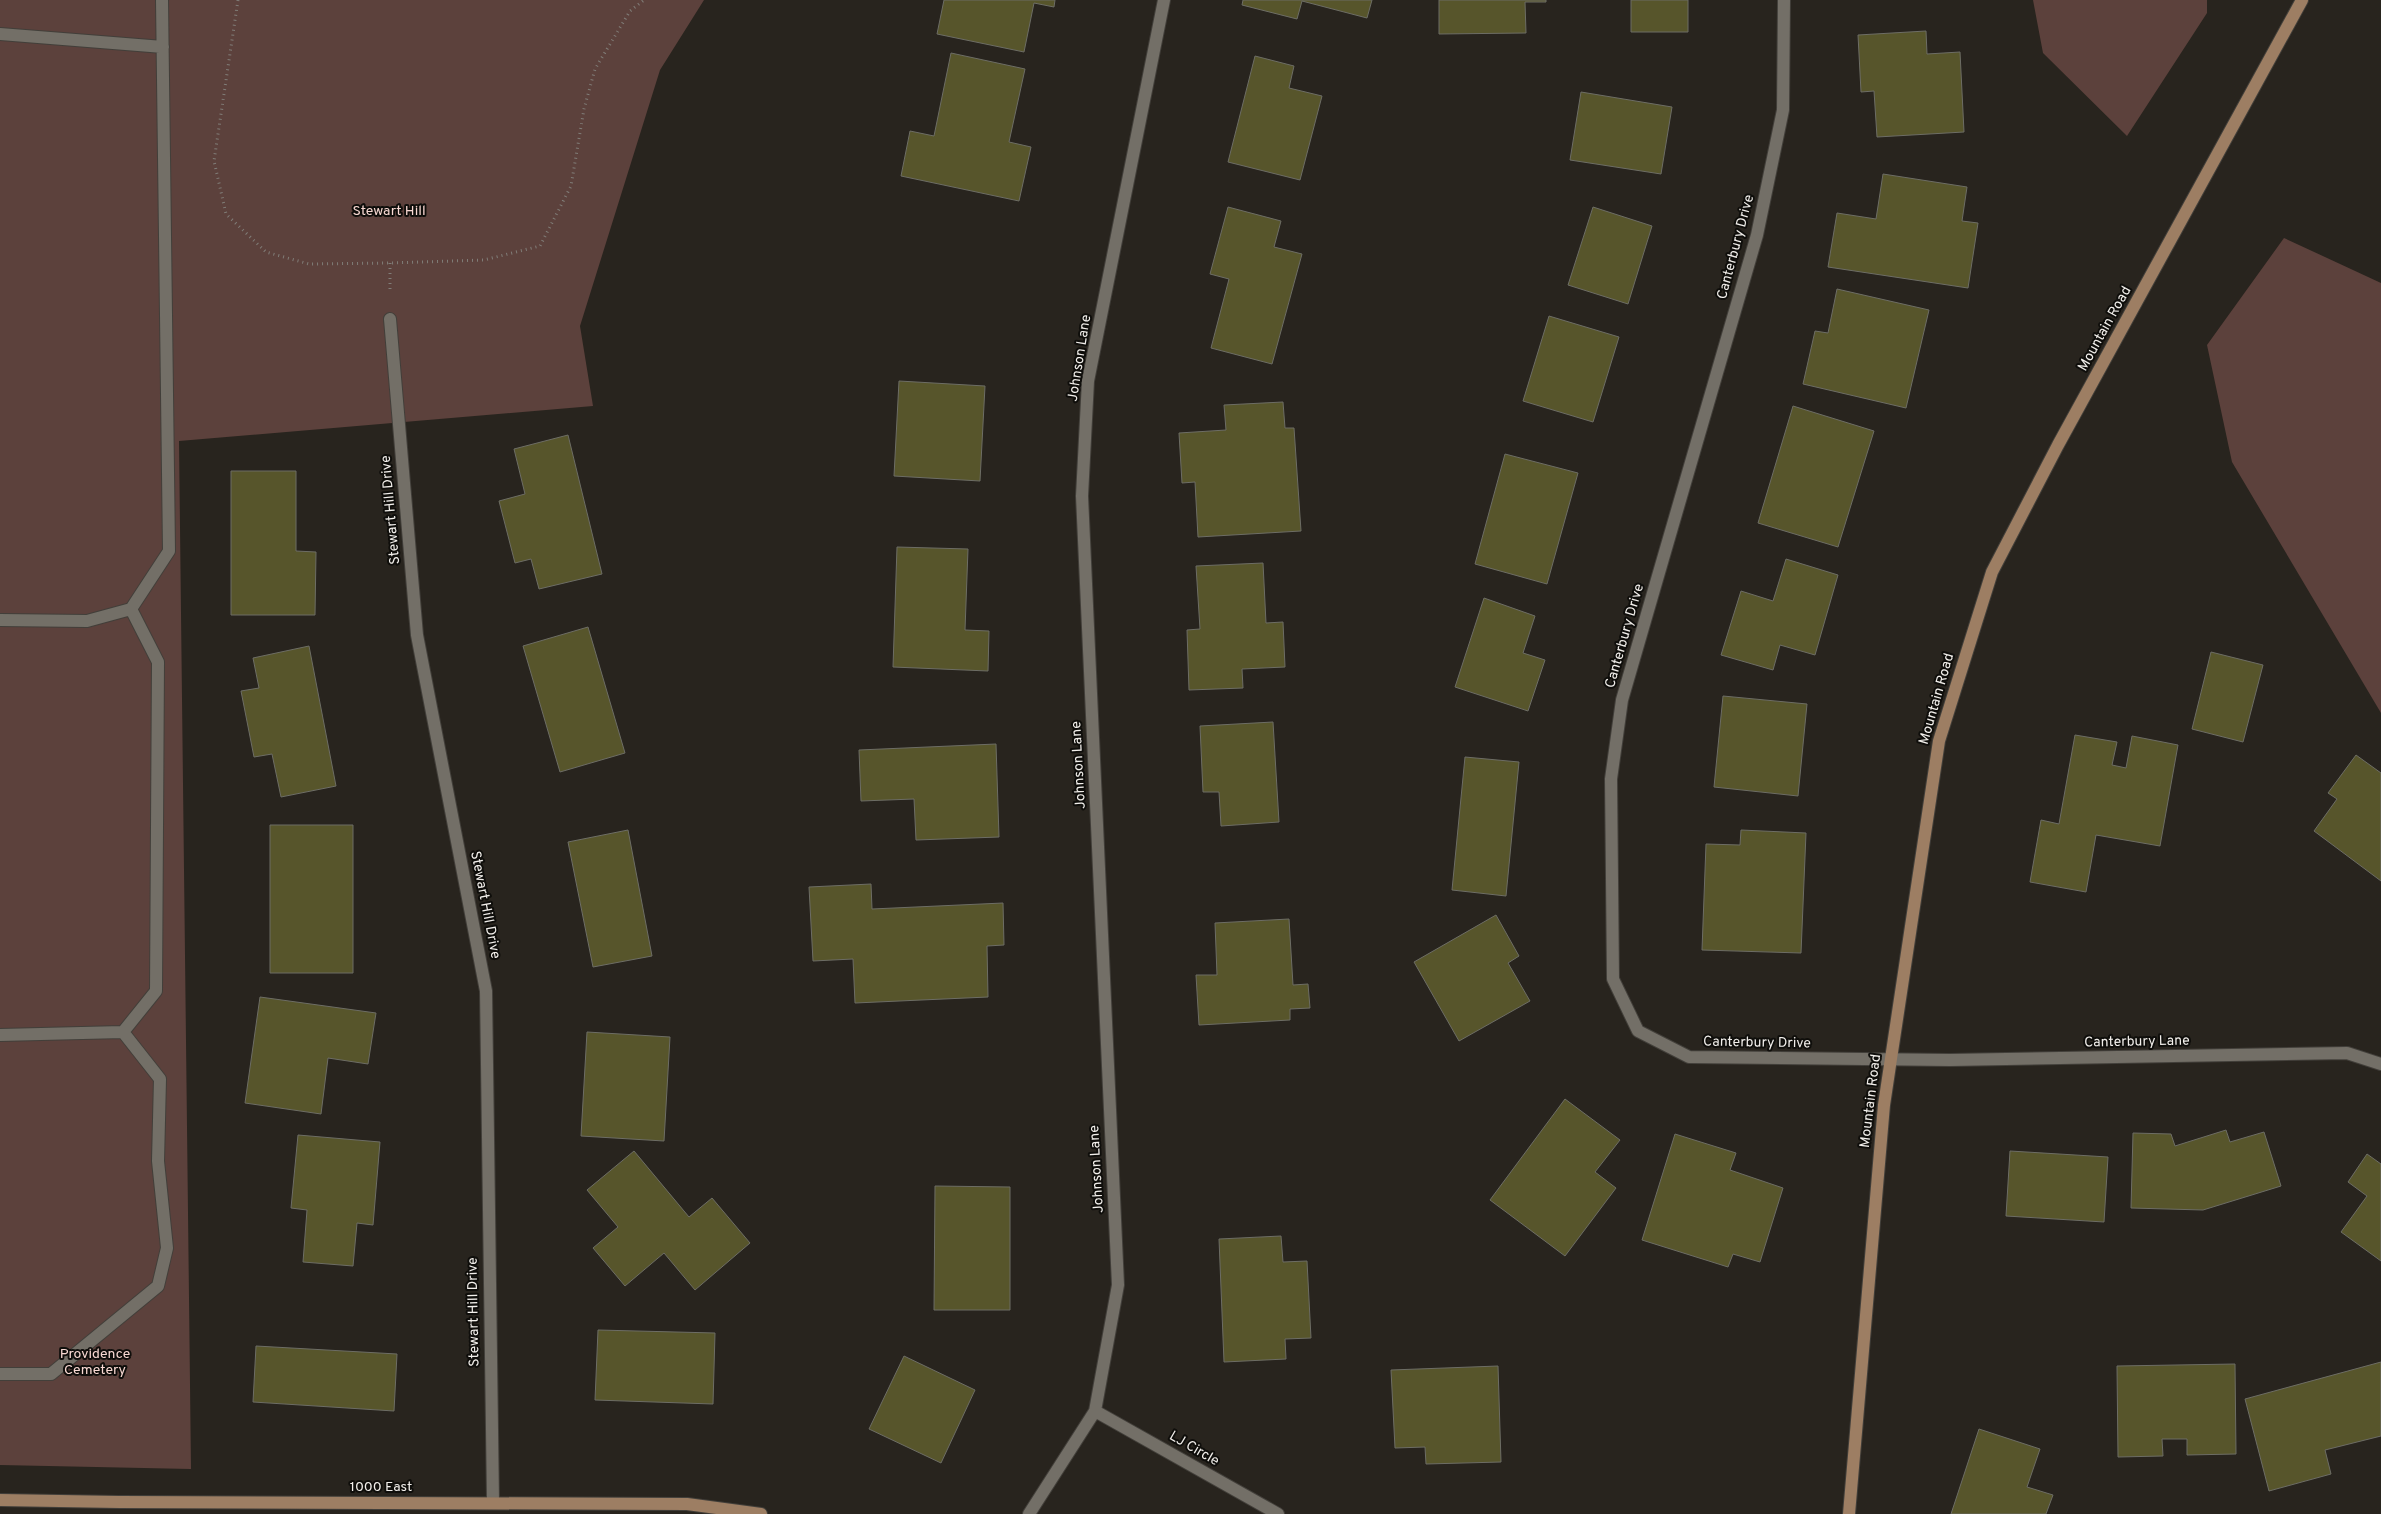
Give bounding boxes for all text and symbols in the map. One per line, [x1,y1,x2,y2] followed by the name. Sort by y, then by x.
[1714,193,1758,301] street label: Canterbury Drive
[352,203,426,220] park label: Stewart Hill
[2075,284,2135,374] street label: Mountain Road
[1065,313,1095,403] street label: Johnson Lane
[378,455,404,565] street label: Stewart Hill Drive
[1602,582,1648,690] street label: Canterbury Drive
[1916,651,1958,747] street label: Mountain Road
[1068,721,1090,809] street label: Johnson Lane
[466,850,504,960] street label: Stewart Hill Drive
[2084,1033,2190,1051] street label: Canterbury Lane
[1703,1034,1811,1052] street label: Canterbury Drive
[1857,1053,1885,1149] street label: Mountain Road
[1086,1125,1108,1213] street label: Johnson Lane
[465,1257,483,1367] street label: Stewart Hill Drive
[60,1346,130,1379] park label: Providence Cemetery
[1166,1428,1222,1470] street label: LJ Circle
[350,1479,412,1496] street label: 1000 East

